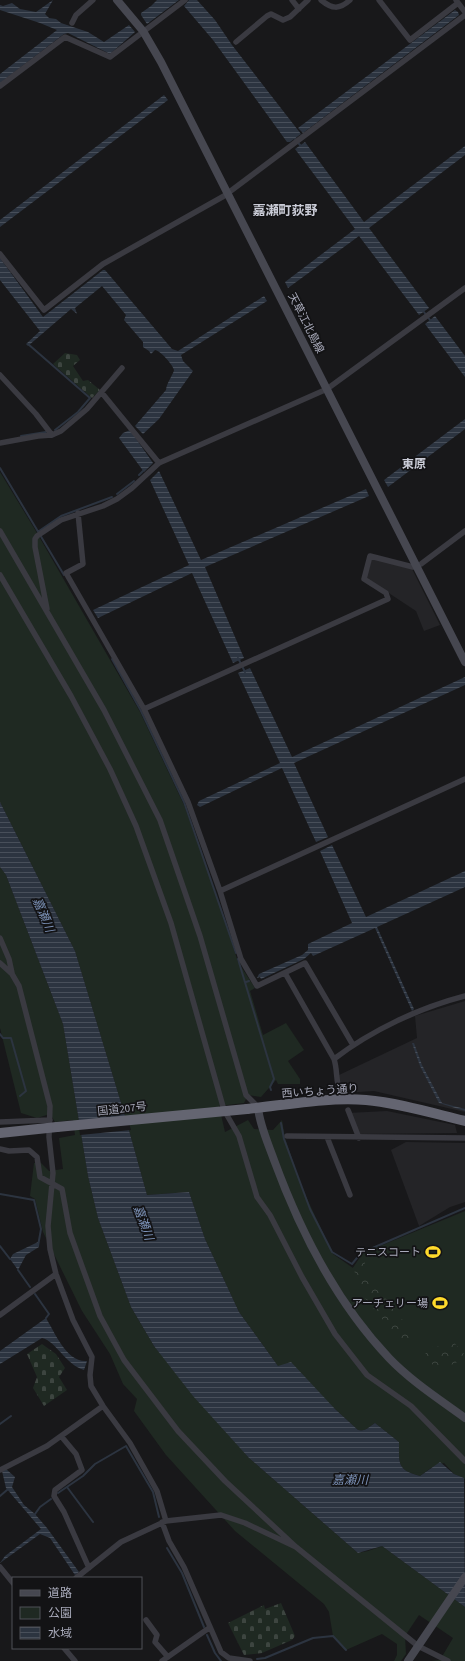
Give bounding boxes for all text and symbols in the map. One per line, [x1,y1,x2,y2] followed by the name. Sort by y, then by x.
[252,202,318,220] district label: 嘉瀬町荻野
[284,290,328,356] street label: 天草江北島線
[402,456,426,473] district label: 東原
[28,895,59,937] water label: 嘉瀬川
[281,1081,359,1101] street label: 西いちょう通り
[97,1099,147,1119] street label: 国道207号
[129,1203,158,1245] water label: 嘉瀬川
[424,1243,442,1261] sports icon: テニスコート
[355,1245,421,1260] place label: テニスコート
[431,1294,449,1312] sports icon: アーチェリー場
[352,1296,428,1311] place label: アーチェリー場
[332,1472,370,1489] water label: 嘉瀬川
[12,1577,142,1649] legend
[48,1585,72,1602] text: 道路
[48,1605,72,1622] text: 公園
[48,1625,72,1642] text: 水域

